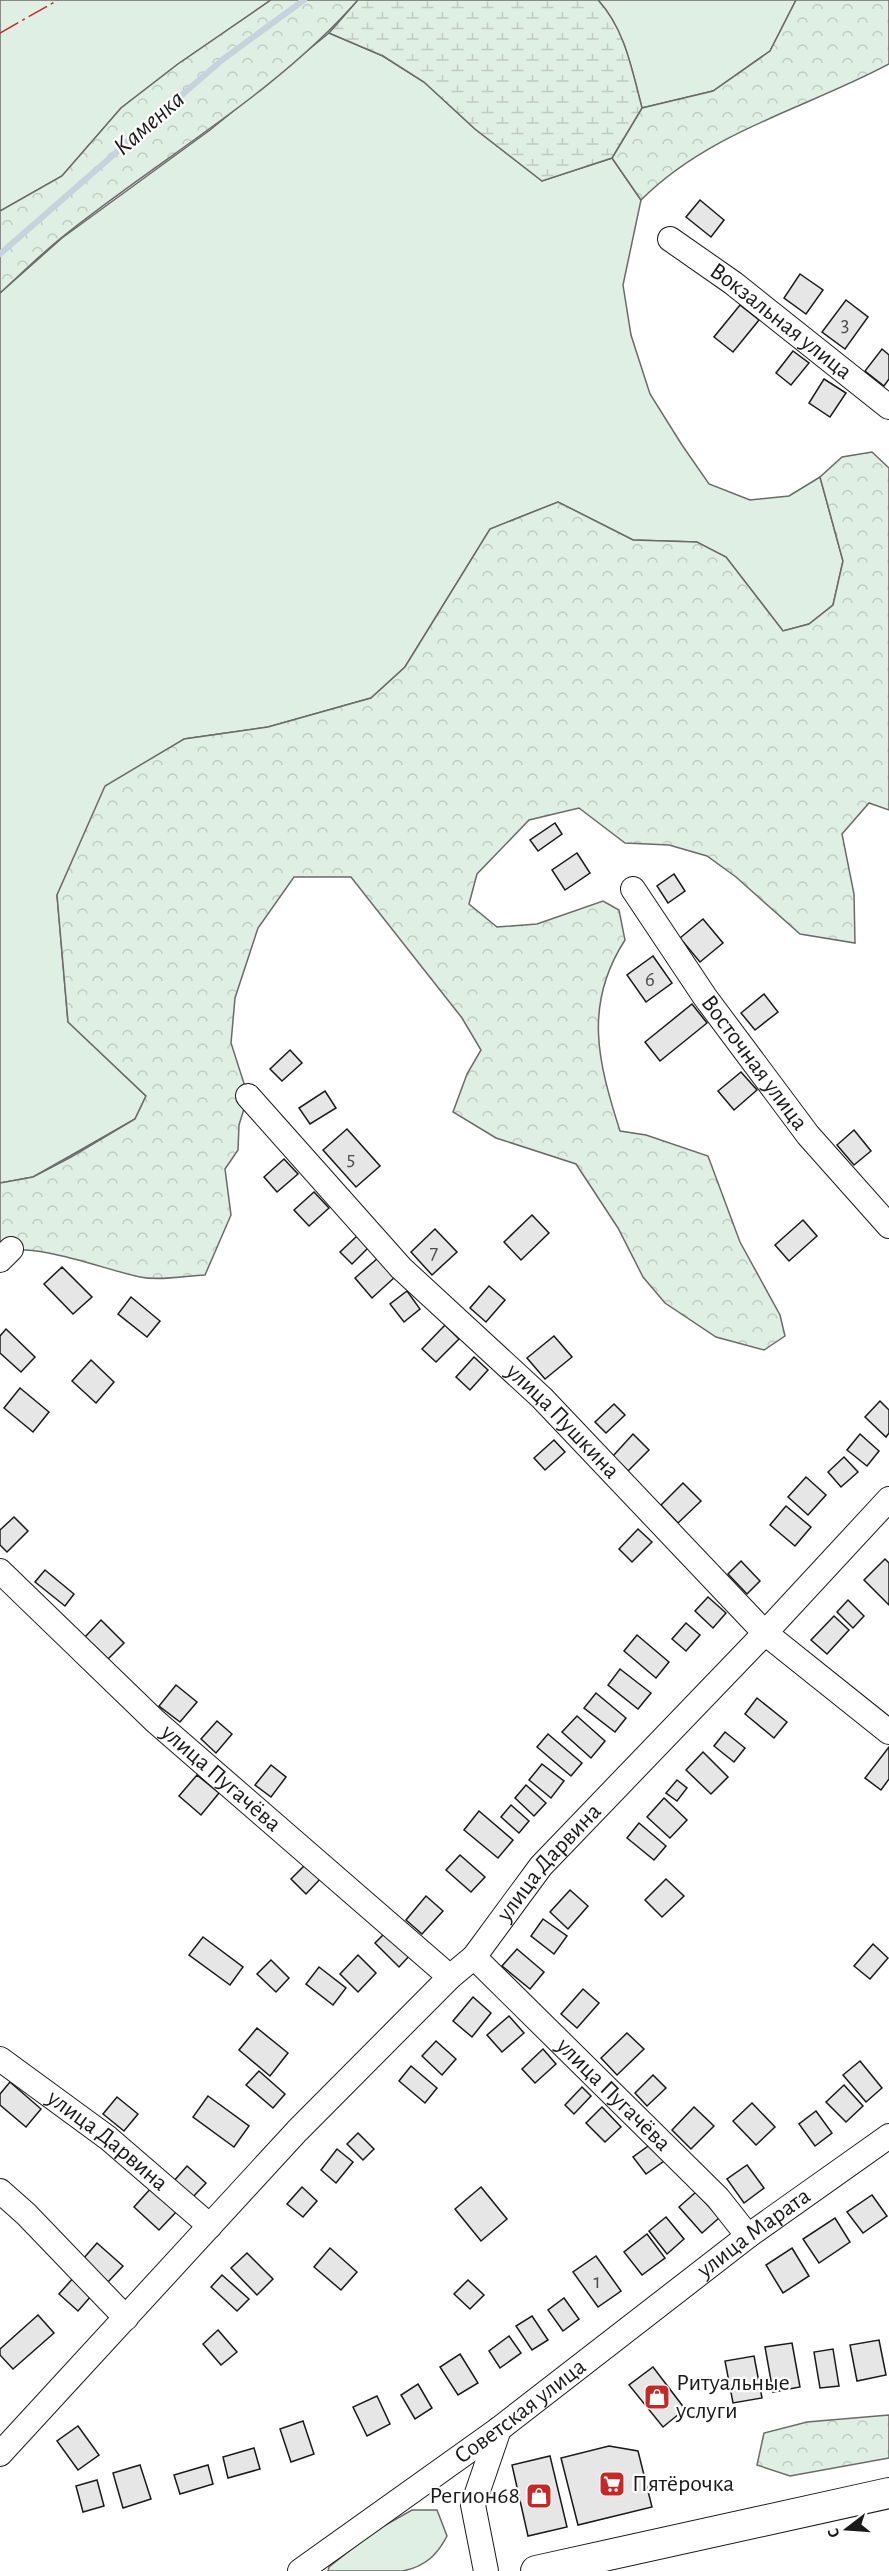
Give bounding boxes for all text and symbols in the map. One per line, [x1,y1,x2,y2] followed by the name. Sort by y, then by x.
[109,86,189,160] water label: Каменка
[705,259,856,384] street label: Вокзальная улица
[841,314,849,335] house number: 3
[645,969,655,990] house number: 6
[696,991,812,1135] street label: Восточная улица
[347,1148,355,1169] house number: 5
[430,1242,439,1263] house number: 7
[501,1358,624,1483] street label: улица Пушкина
[156,1719,285,1836] street label: улица Пугачёва
[492,1799,606,1927] street label: улица Дарвина
[551,2033,675,2156] street label: улица Пугачёва
[42,2085,172,2196] street label: улица Дарвина
[692,2184,815,2283] street label: улица Марата
[593,2271,601,2292] house number: 1
[450,2354,591,2469] street label: Советская улица
[675,2371,790,2423] place label: Ритуальные услуги
[642,2382,672,2412] shop icon: Ритуальные услуги
[597,2469,627,2499] supermarket icon: Пятёрочка
[632,2472,734,2496] place label: Пятёрочка
[524,2481,554,2511] shop icon: Регион68
[429,2484,520,2508] place label: Регион68
[817,2499,877,2559] north arrow
[825,2526,843,2540] text: С

